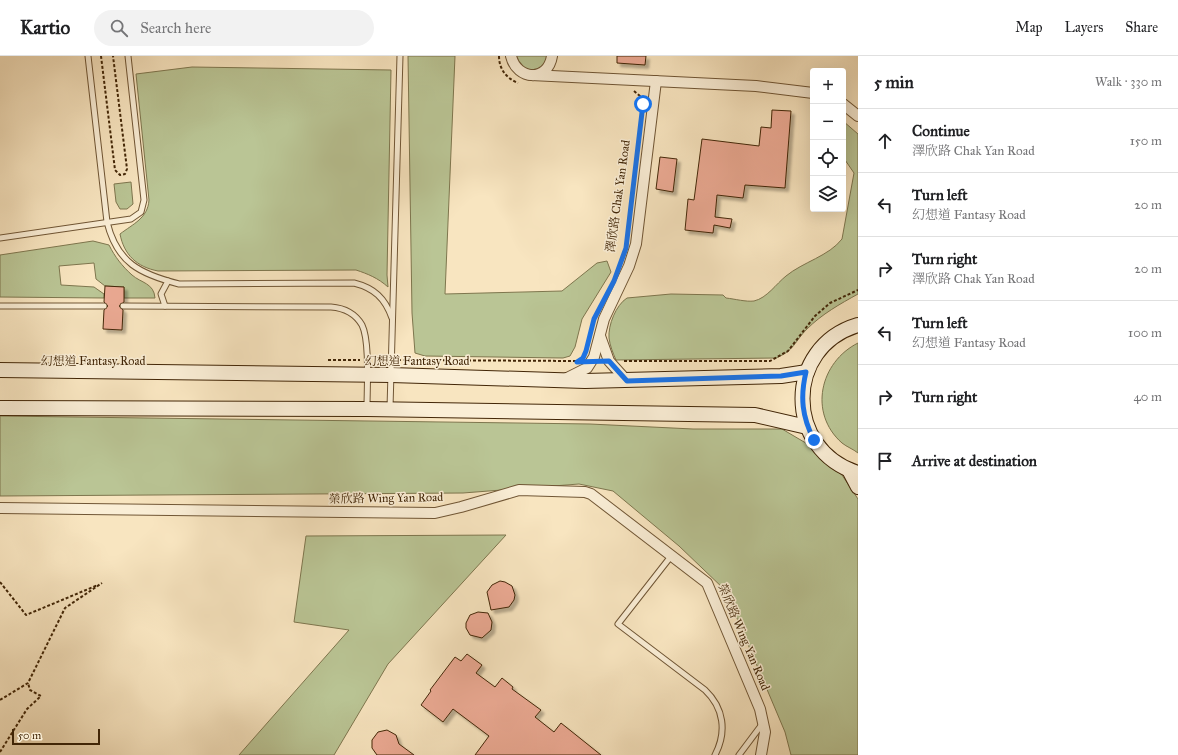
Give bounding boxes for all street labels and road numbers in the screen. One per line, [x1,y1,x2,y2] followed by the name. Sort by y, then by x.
[603,139,633,253] street label: 澤欣路 Chak Yan Road
[40,354,146,368] street label: 幻想道 Fantasy Road
[364,354,470,368] street label: 幻想道 Fantasy Road
[329,490,443,507] street label: 榮欣路 Wing Yan Road
[714,582,773,693] street label: 榮欣路 Wing Yan Road

